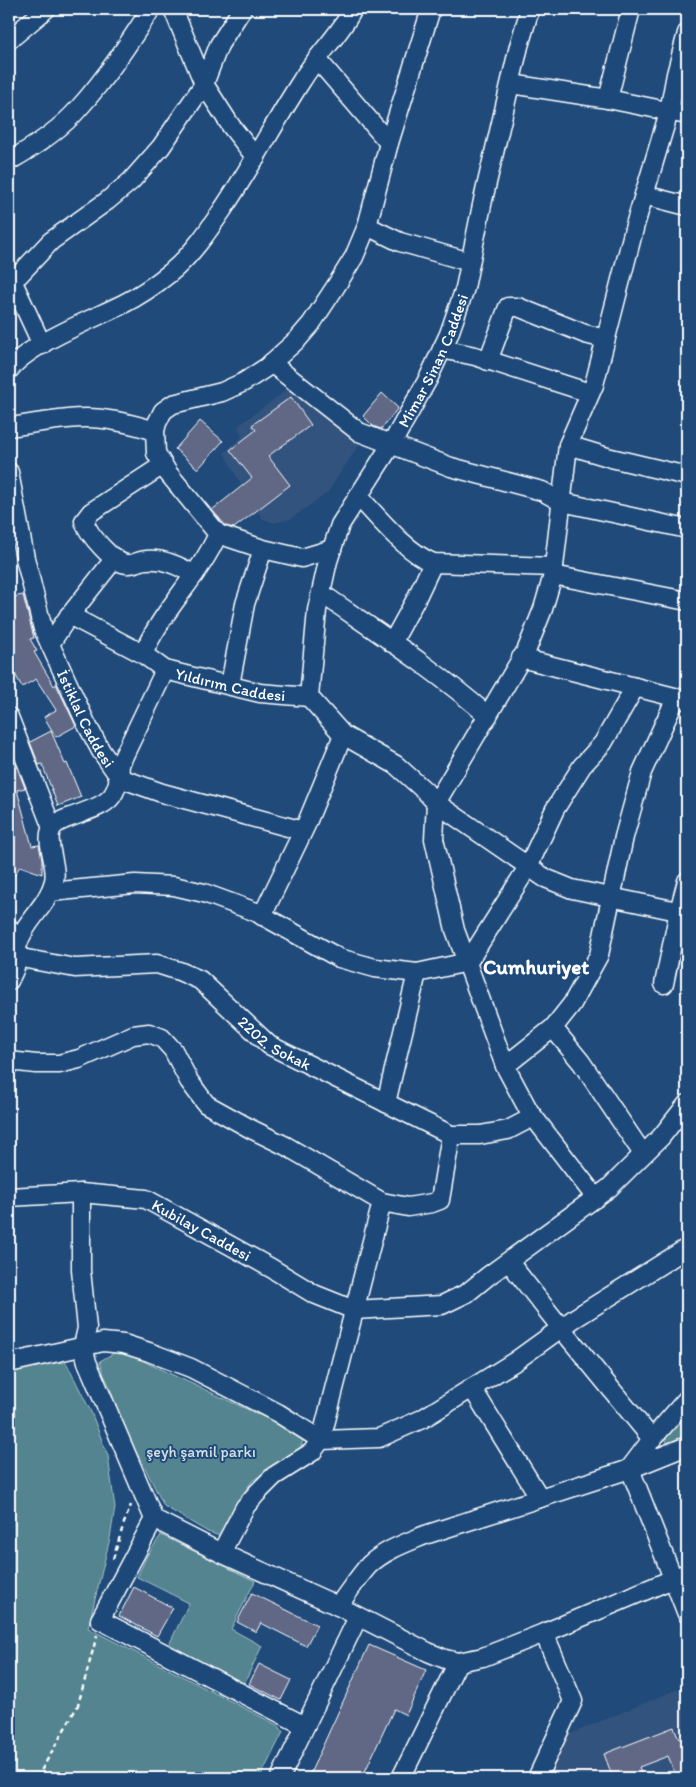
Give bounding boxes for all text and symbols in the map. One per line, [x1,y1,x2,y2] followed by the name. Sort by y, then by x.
[394,291,472,431] street label: Mimar Sinan Caddesi
[173,664,286,705] street label: Yıldırım Caddesi
[53,667,119,771] street label: İstiklal Caddesi
[483,954,589,980] district label: Cumhuriyet
[234,1012,314,1074] street label: 2202. Sokak
[149,1195,254,1265] street label: Kubilay Caddesi
[146,1442,256,1461] park label: şeyh şamil parkı

